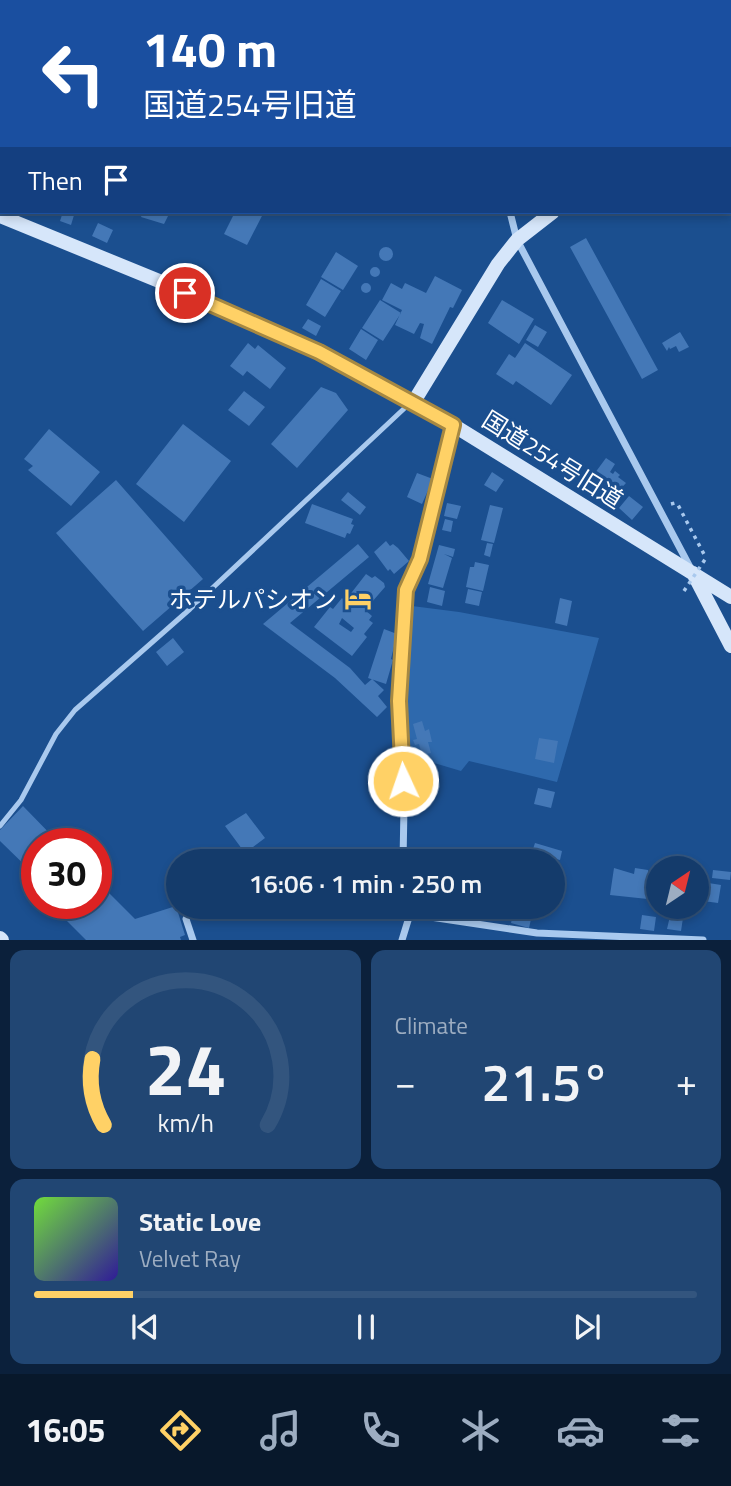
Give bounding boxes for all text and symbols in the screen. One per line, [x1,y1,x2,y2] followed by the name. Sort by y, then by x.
[143,11,277,86] text: 140 m
[28,28,119,119] icon: left
[143,80,357,128] text: 国道254号旧道
[28,161,83,200] text: Then
[97,161,135,199] icon: arrive
[155,263,215,323] pin
[166,274,204,312] icon: arrive
[475,401,631,517] street label: 国道254号旧道
[169,581,337,617] place label: ホテルパシオン
[343,584,373,614] hotel icon: ホテルパシオン
[366,744,440,818] position arrow
[21,828,112,919] speed limit sign: 30
[646,856,709,919] north arrow
[646,856,709,919] map controls
[249,864,482,903] text: 16:06 · 1 min · 250 m
[395,1008,468,1043] text: Climate
[144,1014,226,1124] text: 24
[481,1042,610,1121] text: 21.5°
[395,1053,416,1111] text: −
[676,1053,697,1111] text: +
[157,1104,214,1142] text: km/h
[139,1202,261,1241] text: Static Love
[139,1241,241,1276] text: Velvet Ray
[126,1308,164,1346] icon: previous
[347,1308,385,1346] icon: pause
[568,1308,606,1346] icon: next
[26,1406,105,1454] text: 16:05
[156,1406,205,1455] icon: directions
[256,1406,305,1455] icon: music
[356,1406,405,1455] icon: phone
[456,1406,505,1455] icon: climate
[556,1406,605,1455] icon: car
[656,1406,705,1455] icon: filters

